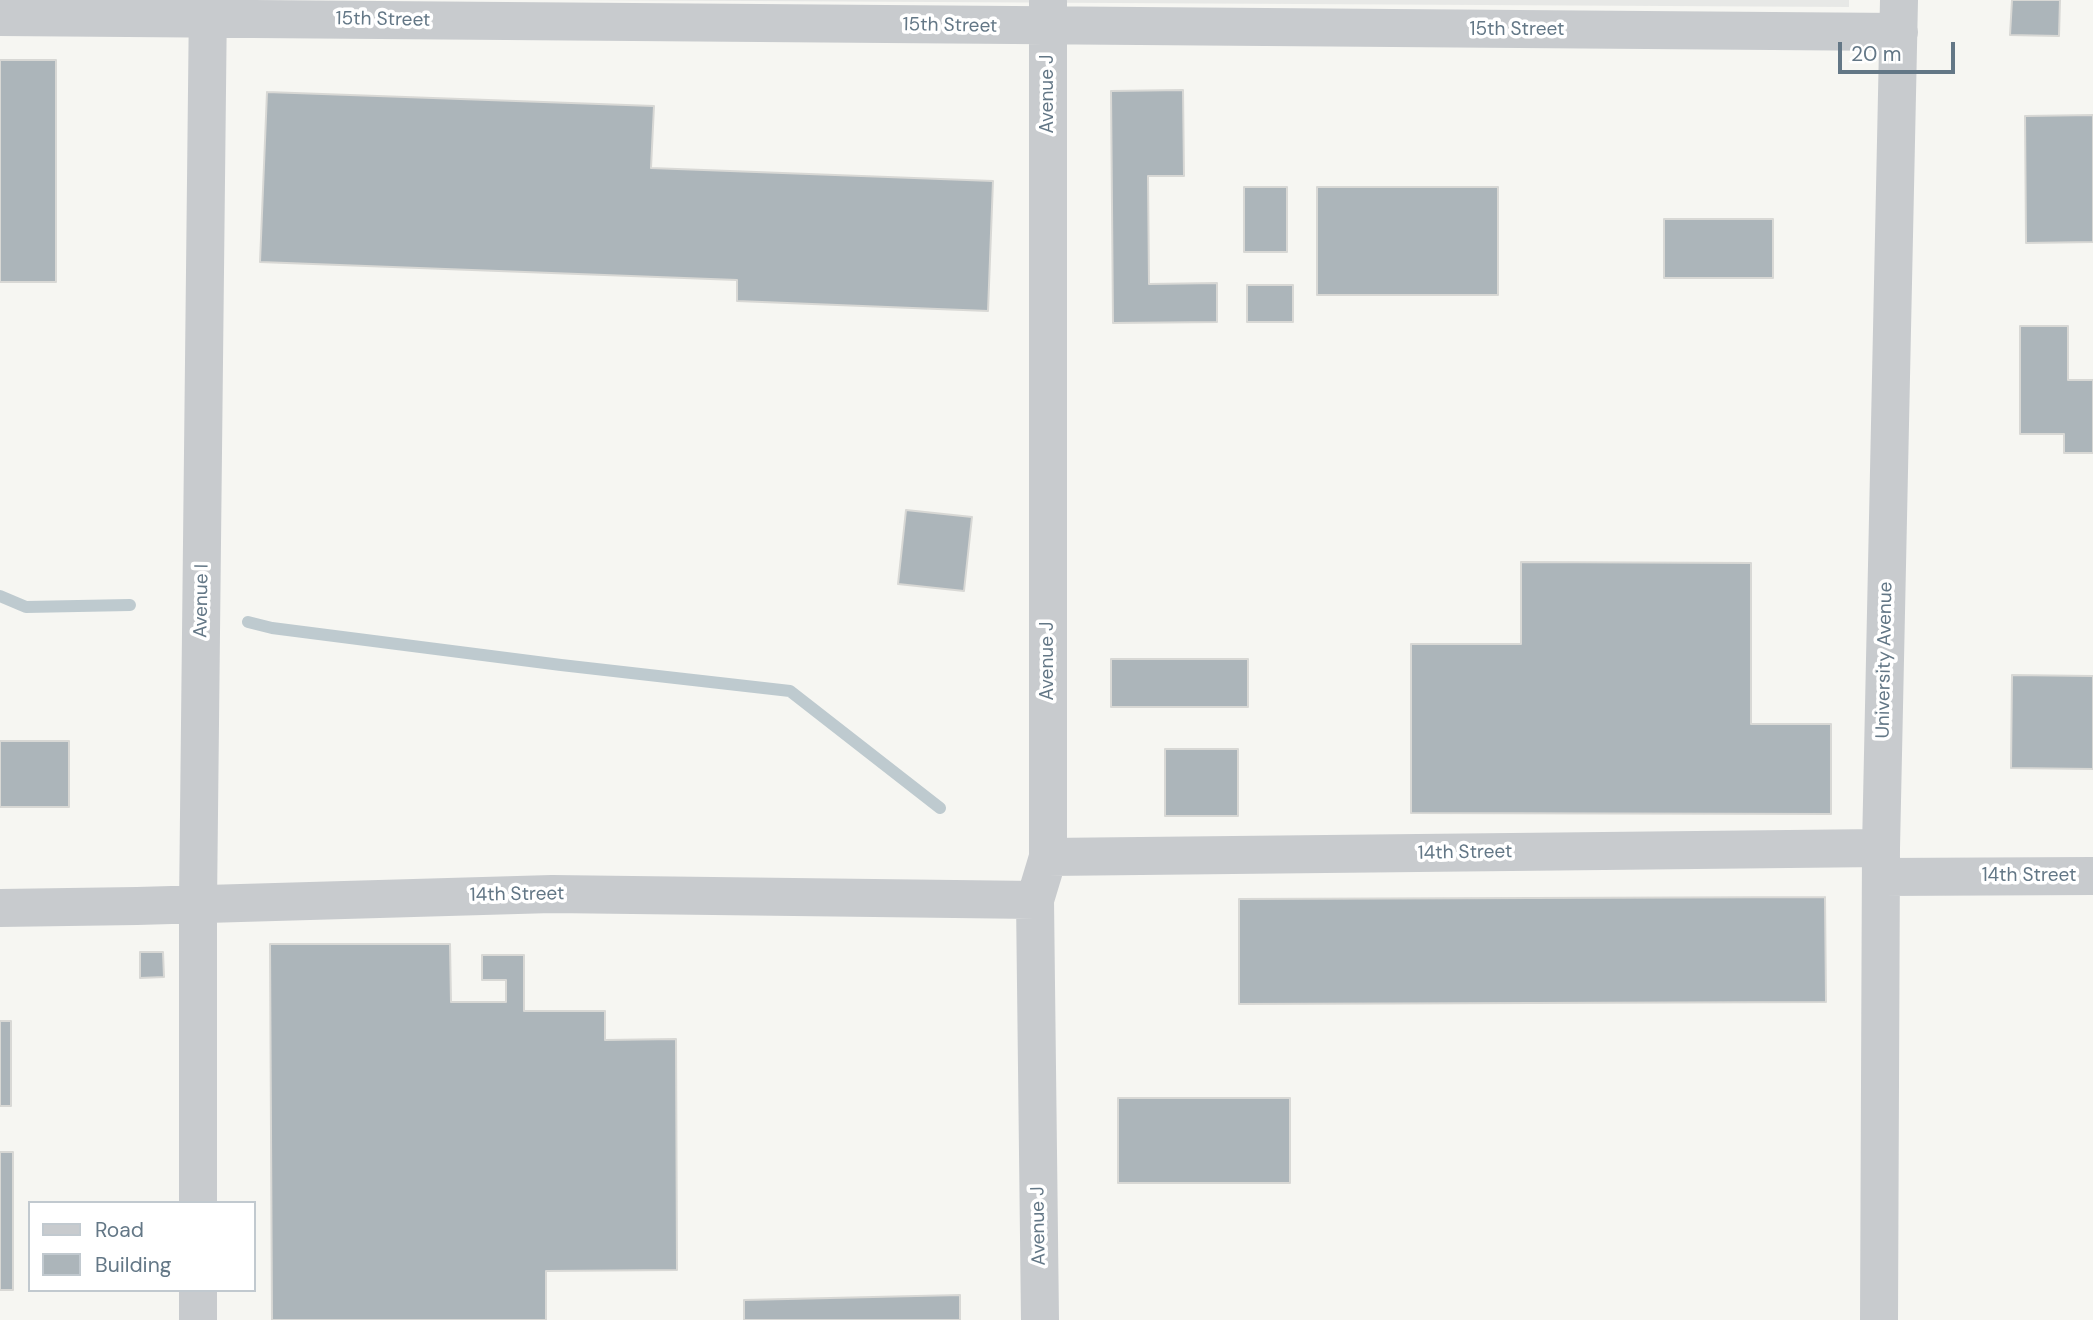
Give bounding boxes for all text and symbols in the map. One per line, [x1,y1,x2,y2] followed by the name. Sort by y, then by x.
[335,8,431,32] street label: 15th Street
[902,14,998,38] street label: 15th Street
[1470,19,1564,41] street label: 15th Street
[1841,28,1958,72] scale bar
[1851,40,1902,68] text: 20 m
[1037,54,1059,134] street label: Avenue J
[190,564,214,638] street label: Avenue I
[1872,581,1898,739] street label: University Avenue
[1037,621,1059,701] street label: Avenue J
[1417,841,1513,865] street label: 14th Street
[1982,865,2076,887] street label: 14th Street
[469,883,565,907] street label: 14th Street
[1027,1186,1051,1266] street label: Avenue J
[28,1201,256,1292] legend
[95,1216,144,1244] text: Road
[95,1251,171,1279] text: Building

